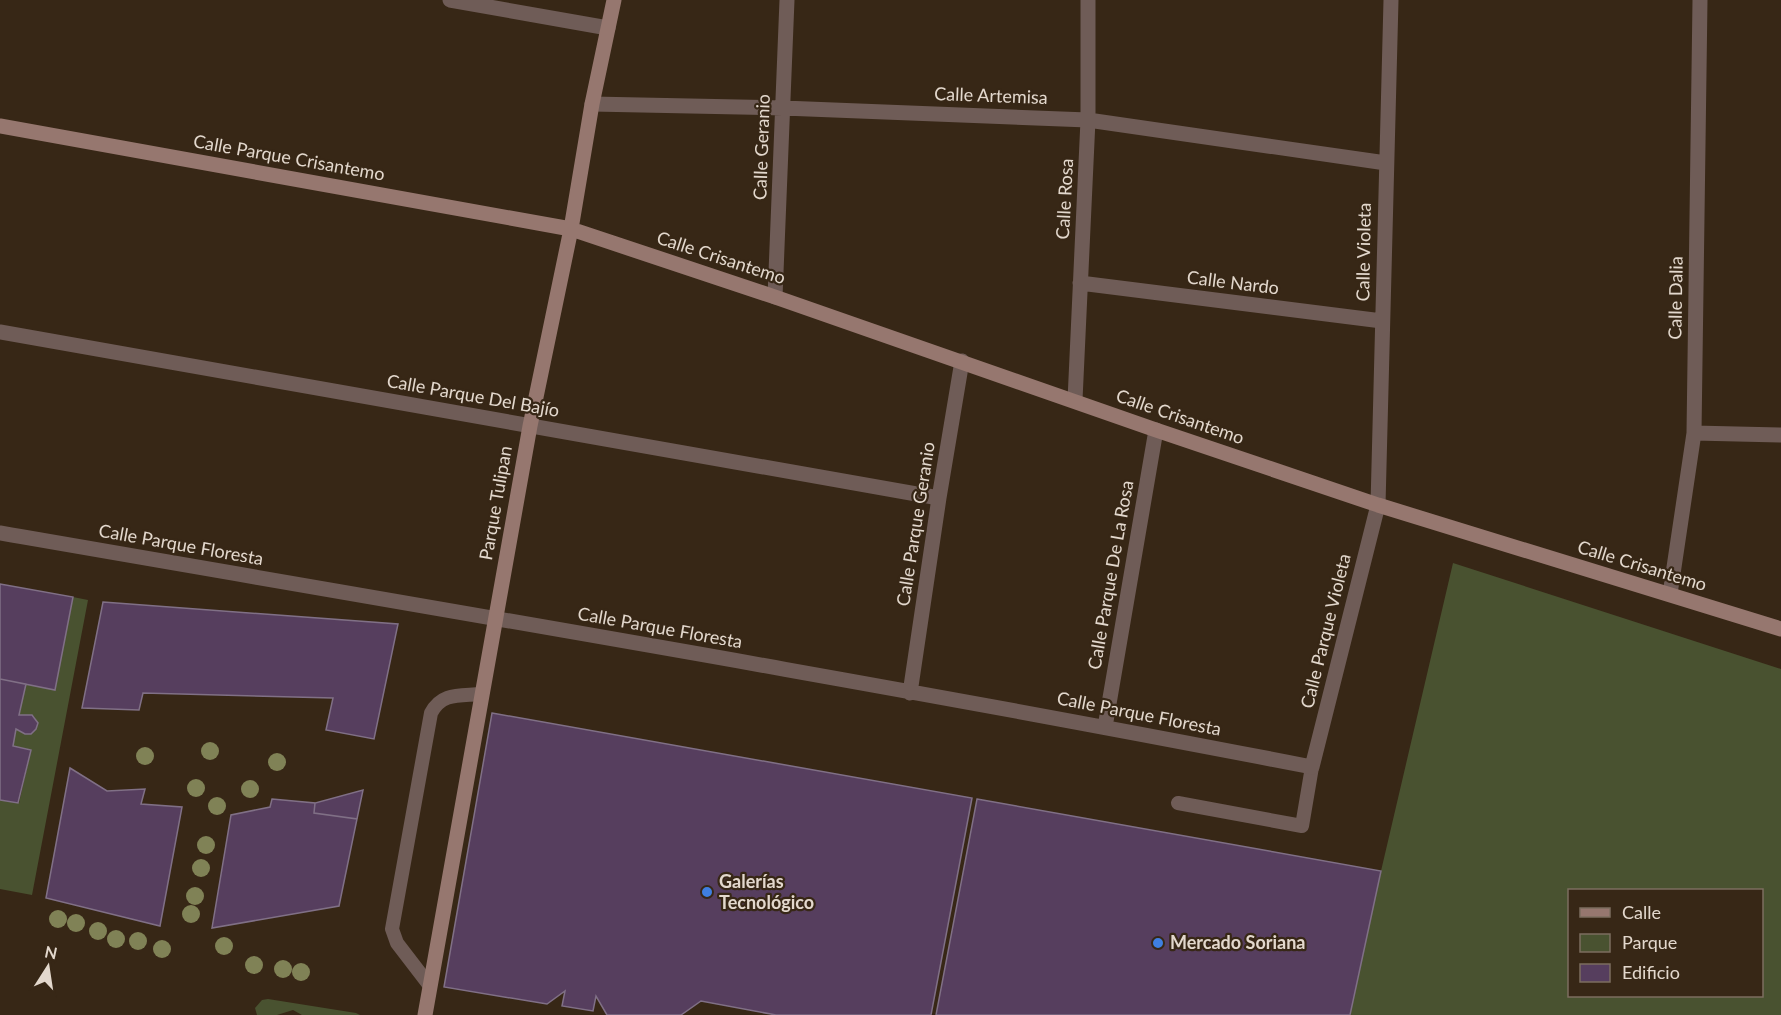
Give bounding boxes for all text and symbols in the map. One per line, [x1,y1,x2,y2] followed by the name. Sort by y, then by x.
[934,82,1048,108] street label: Calle Artemisa
[748,94,774,200] street label: Calle Geranio
[192,129,387,185] street label: Calle Parque Crisantemo
[1051,158,1077,240] street label: Calle Rosa
[1351,202,1375,302] street label: Calle Violeta
[654,226,788,288] street label: Calle Crisantemo
[1663,256,1687,340] street label: Calle Dalia
[1186,265,1280,299] street label: Calle Nardo
[385,369,561,421] street label: Calle Parque Del Bajío
[1113,384,1247,448] street label: Calle Crisantemo
[891,440,939,608] street label: Calle Parque Geranio
[474,444,516,562] street label: Parque Tulipan
[1083,479,1137,671] street label: Calle Parque De La Rosa
[97,519,265,569] street label: Calle Parque Floresta
[1575,535,1710,595] street label: Calle Crisantemo
[1295,551,1355,710] street label: Calle Parque Violeta
[576,602,744,652] street label: Calle Parque Floresta
[1055,686,1223,740] street label: Calle Parque Floresta
[719,870,814,913] place label: Galerías Tecnológico
[700,885,714,899] marker: Galerías Tecnológico
[1568,889,1763,997] legend
[1622,901,1661,923] text: Calle
[1170,931,1305,953] place label: Mercado Soriana
[1622,931,1677,953] text: Parque
[1151,936,1165,950] marker: Mercado Soriana
[18,937,78,997] north arrow
[43,941,59,962] text: N
[1622,961,1680,983] text: Edificio

